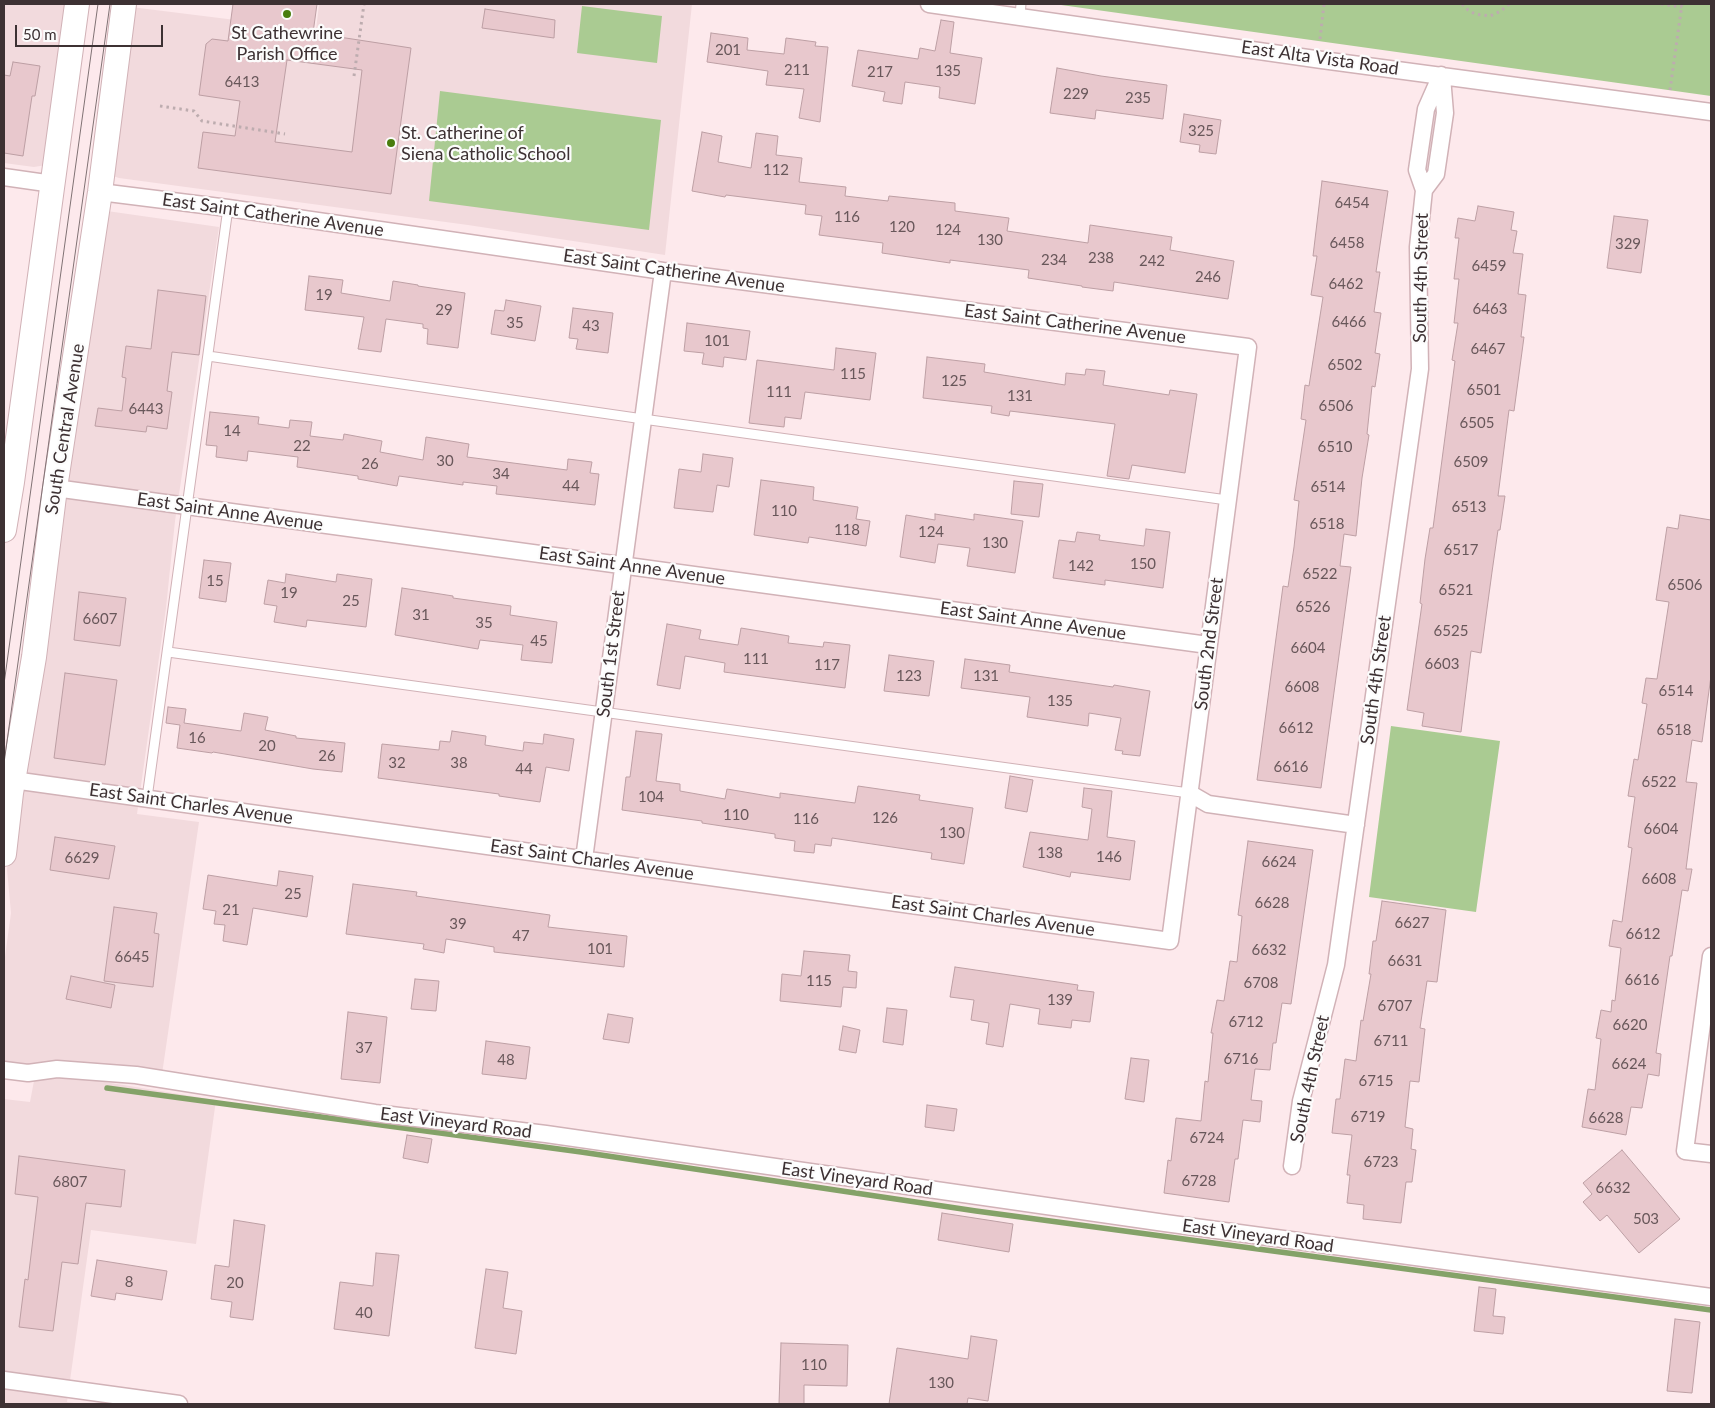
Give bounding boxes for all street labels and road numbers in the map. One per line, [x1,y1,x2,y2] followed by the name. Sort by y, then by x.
[1240,36,1400,80] street label: East Alta Vista Road
[161,189,385,241] street label: East Saint Catherine Avenue
[1409,213,1433,343] street label: South 4th Street
[562,245,786,297] street label: East Saint Catherine Avenue
[963,300,1187,348] street label: East Saint Catherine Avenue
[41,342,89,516] street label: South Central Avenue
[135,488,325,536] street label: East Saint Anne Avenue
[537,542,727,590] street label: East Saint Anne Avenue
[1190,576,1228,712] street label: South 2nd Street
[592,589,630,719] street label: South 1st Street
[938,597,1128,645] street label: East Saint Anne Avenue
[1356,614,1396,746] street label: South 4th Street
[88,779,294,829] street label: East Saint Charles Avenue
[489,835,695,885] street label: East Saint Charles Avenue
[890,891,1096,941] street label: East Saint Charles Avenue
[1286,1013,1334,1145] street label: South 4th Street
[379,1103,533,1143] street label: East Vineyard Road
[780,1158,934,1200] street label: East Vineyard Road
[1181,1215,1335,1257] street label: East Vineyard Road

